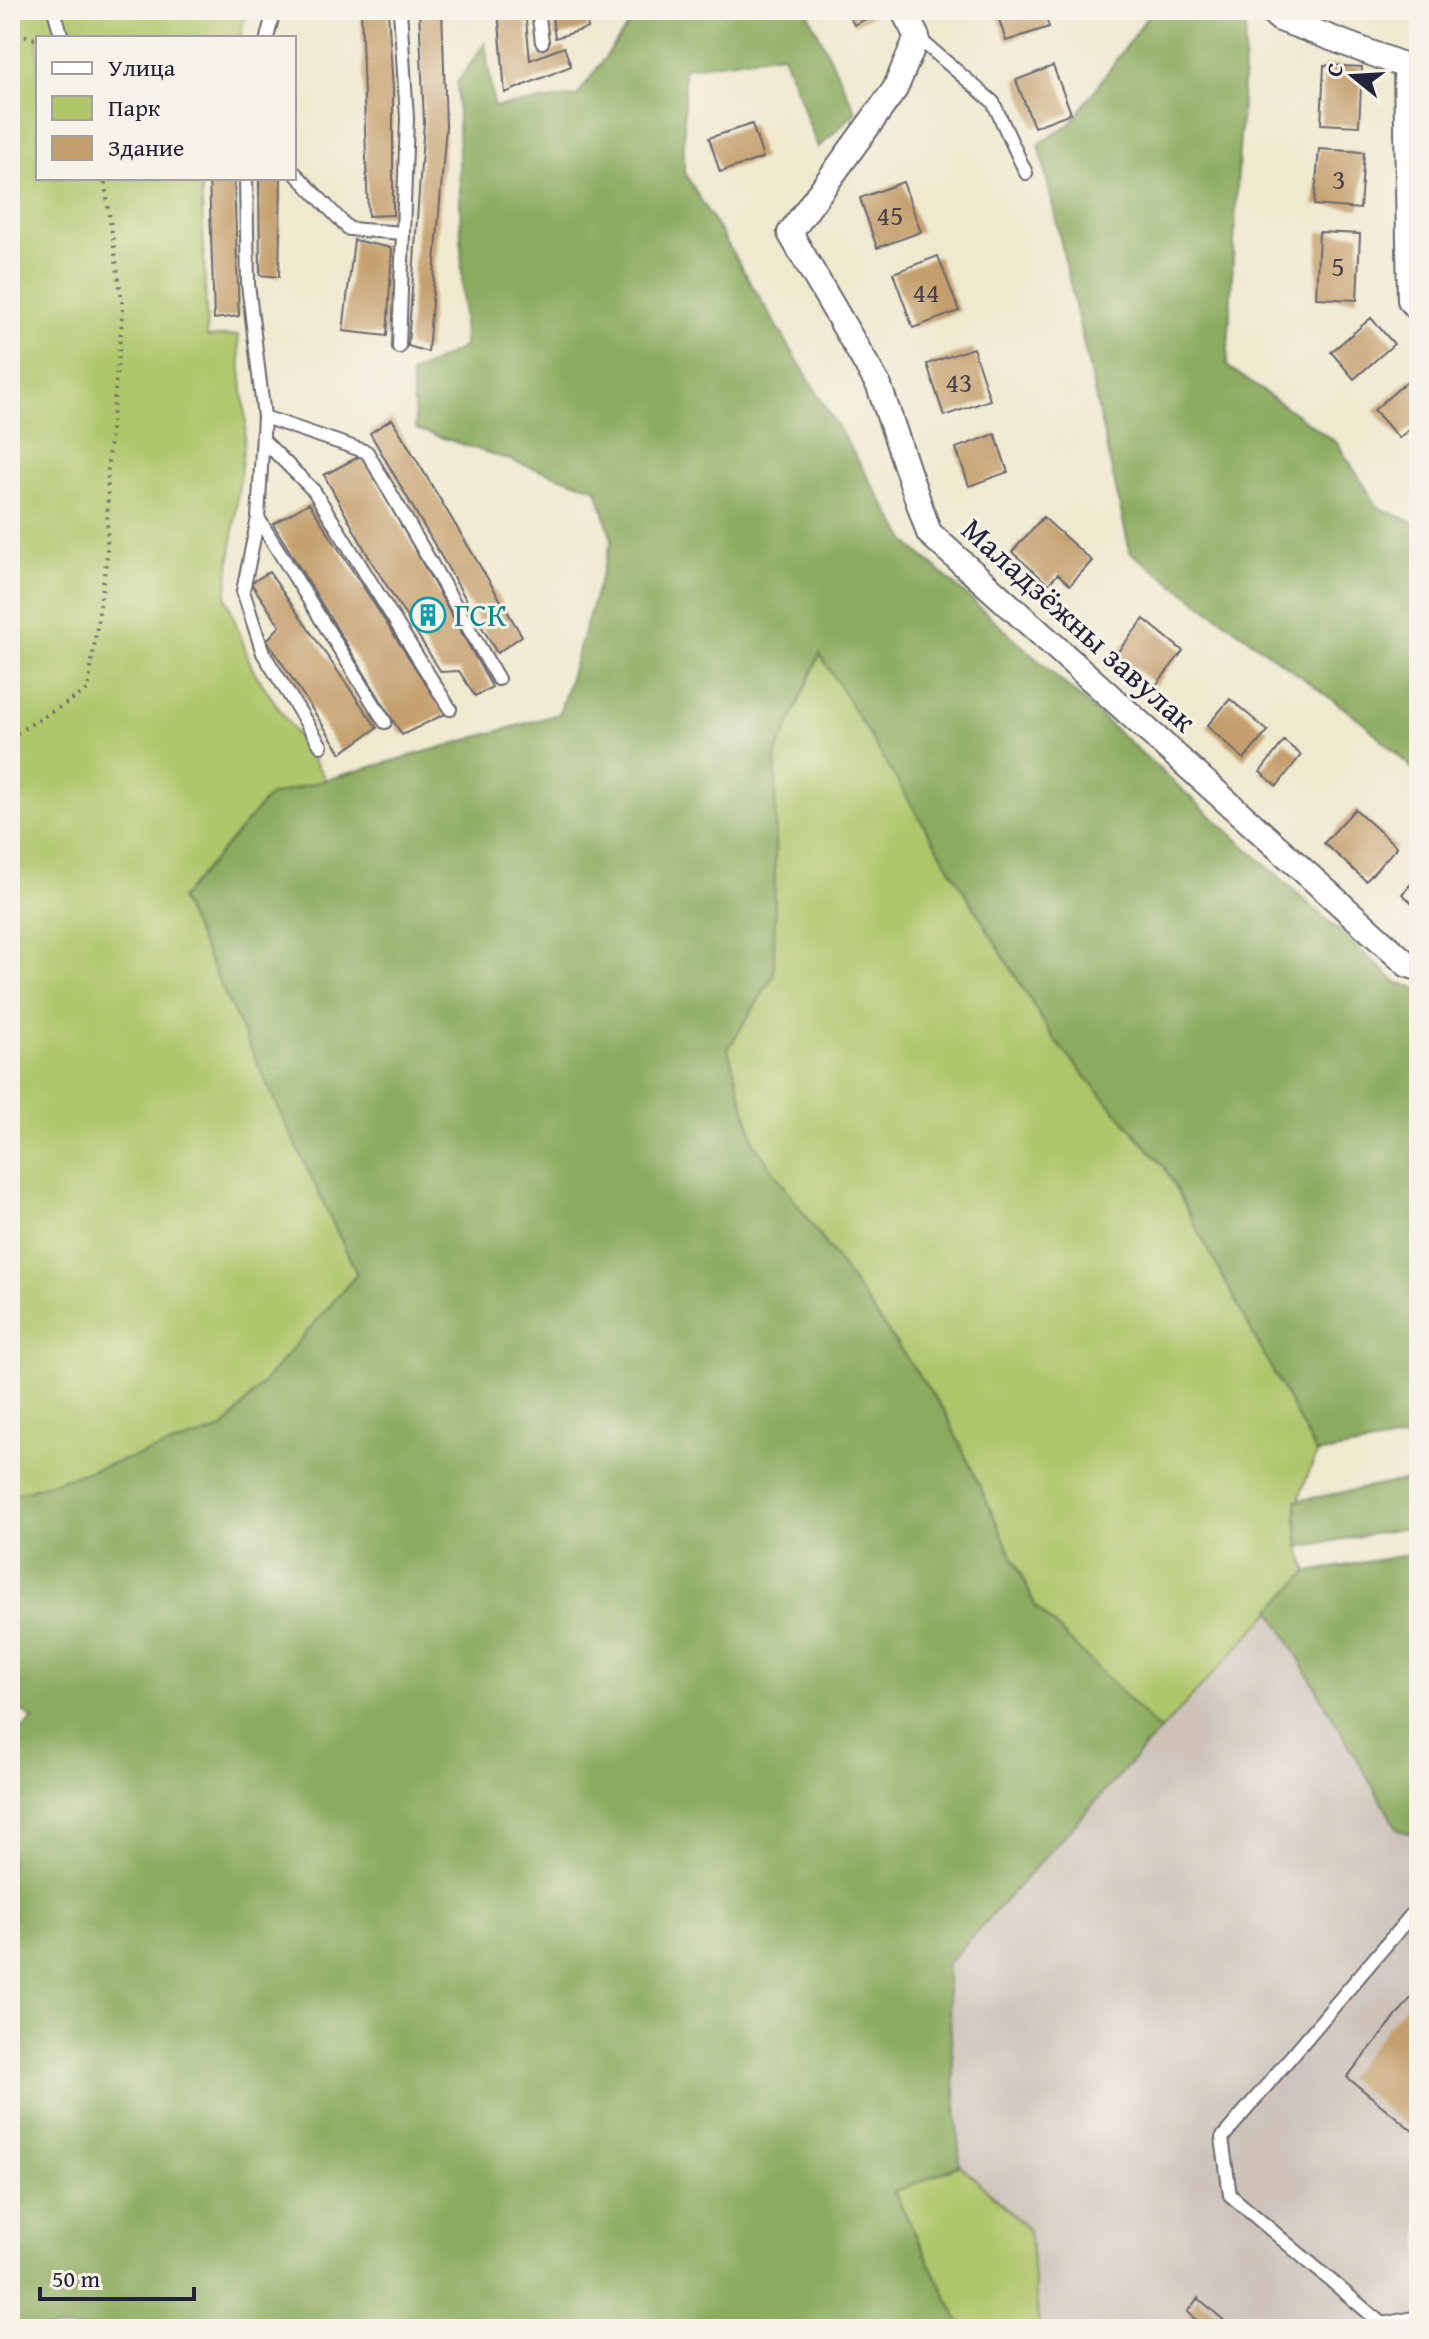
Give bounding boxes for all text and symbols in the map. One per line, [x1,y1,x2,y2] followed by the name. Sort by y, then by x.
[36,36,296,180] legend
[1313,36,1393,116] north arrow
[108,50,176,85] text: Улица
[1317,59,1351,81] text: С
[108,90,161,125] text: Парк
[108,130,184,165] text: Здание
[1332,158,1346,199] house number: 3
[877,194,903,235] house number: 45
[1331,245,1345,286] house number: 5
[913,271,939,312] house number: 44
[946,361,972,402] house number: 43
[952,506,1207,743] street label: Маладзёжны завулак
[454,591,507,638] place label: ГСК
[409,596,447,634] building icon: ГСК
[40,2251,194,2301] scale bar
[52,2261,100,2296] text: 50 m

